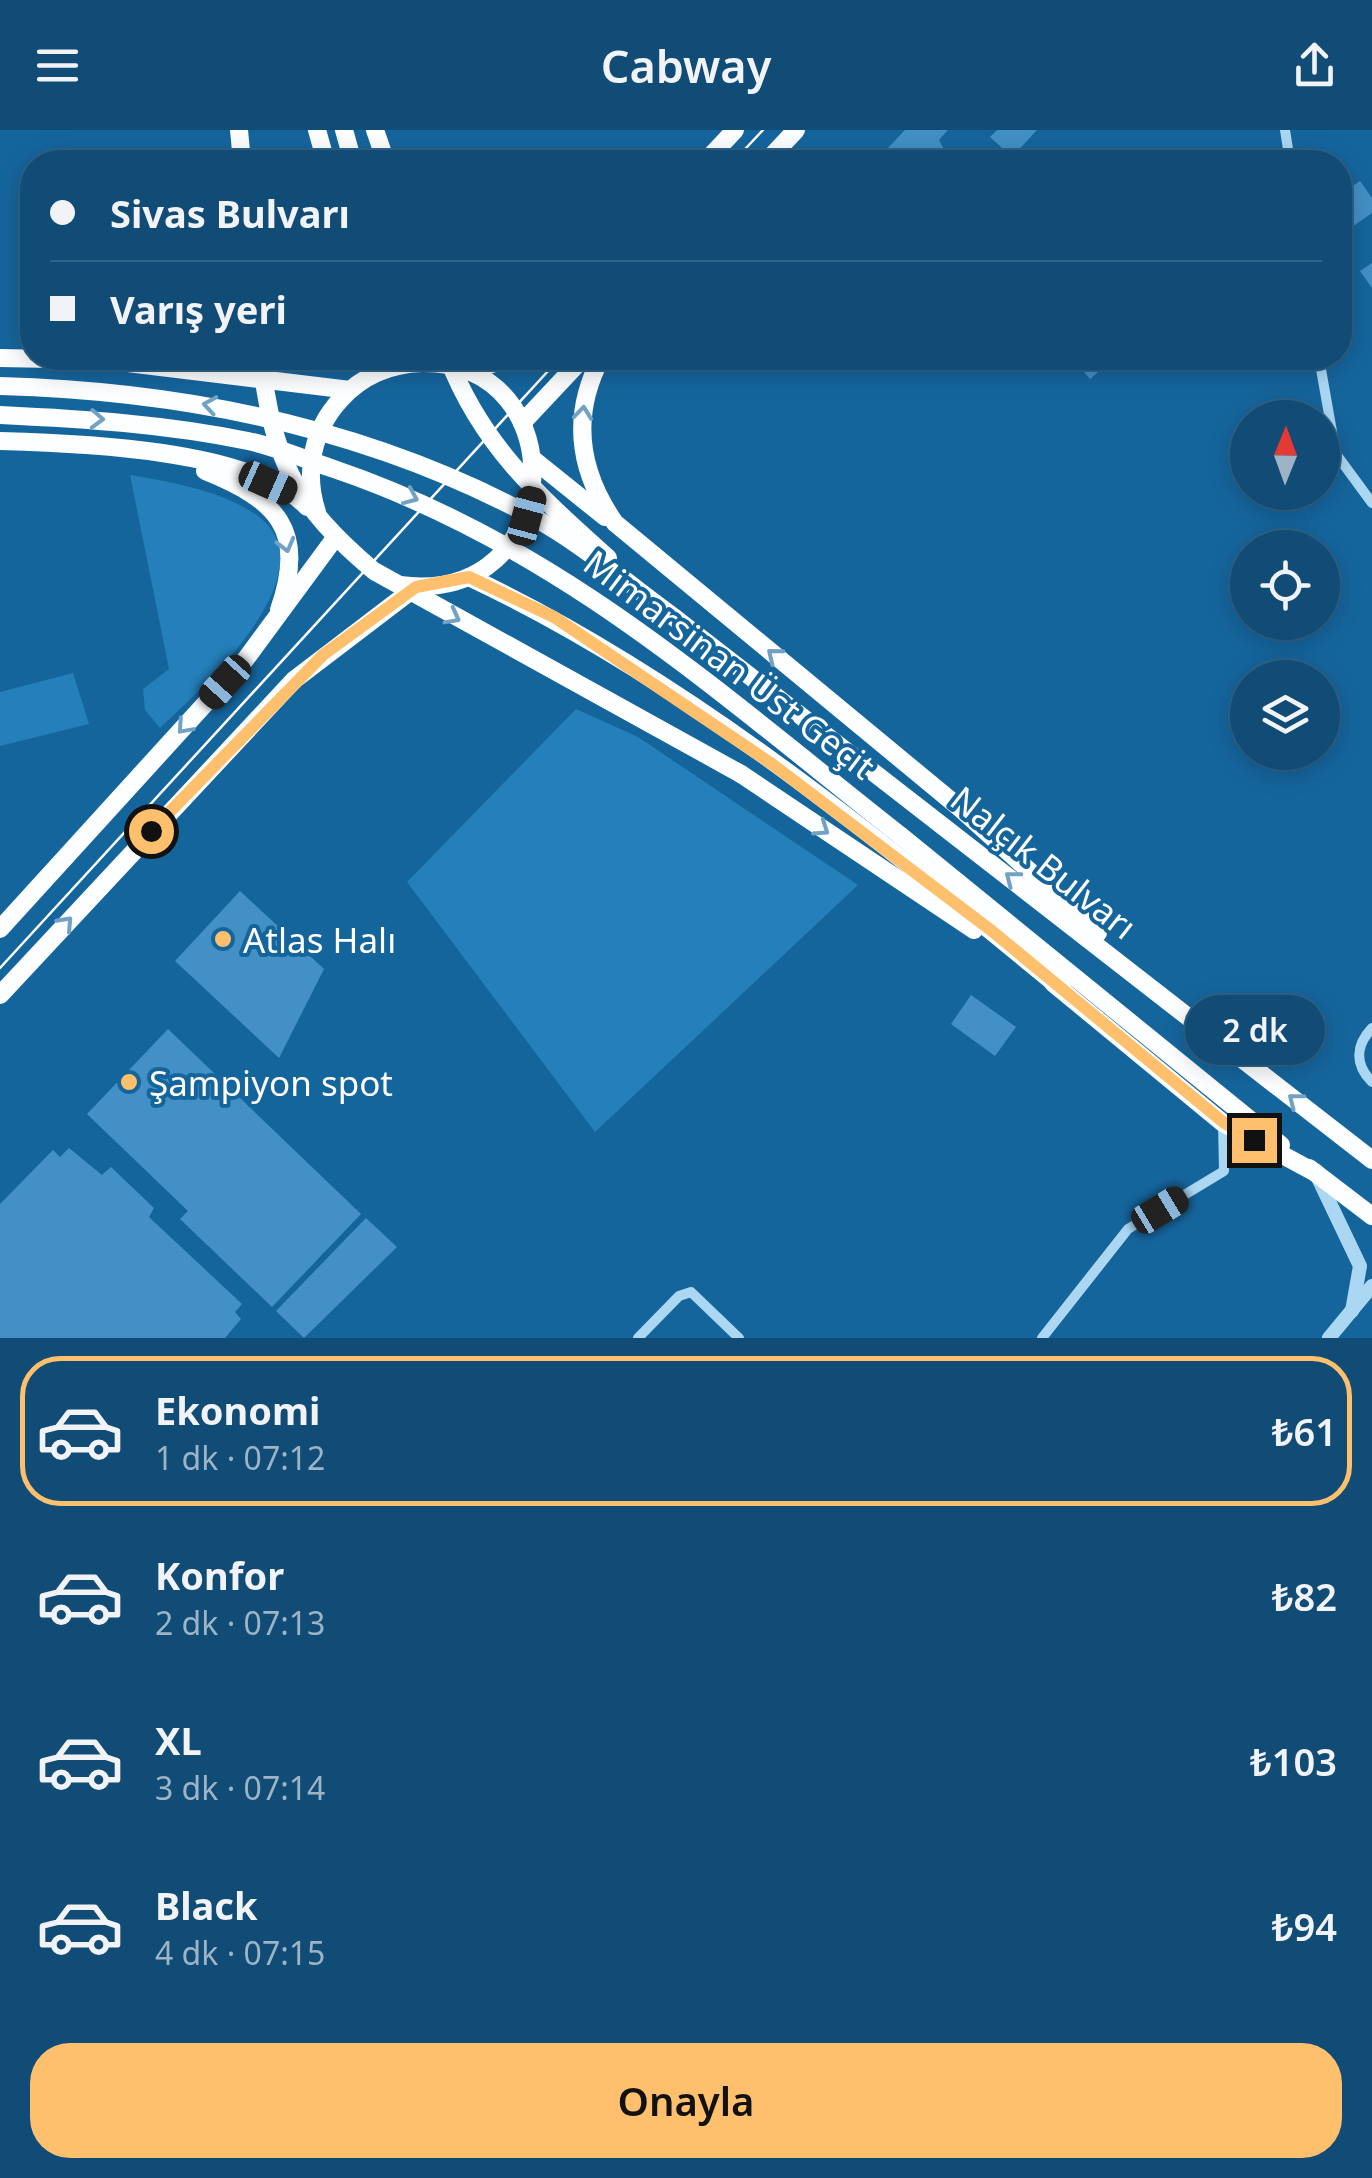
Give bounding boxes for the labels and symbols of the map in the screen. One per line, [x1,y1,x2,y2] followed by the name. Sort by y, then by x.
[202,396,219,417] one-way arrow
[1230,400,1340,510] north arrow
[571,405,593,421] one-way arrow
[90,408,106,429] one-way arrow
[234,457,302,509] car
[505,483,549,549] car
[401,485,419,505] one-way arrow
[274,536,295,553] one-way arrow
[575,539,885,789] street label: Mimarsinan Üst Geçit
[443,605,461,624] one-way arrow
[194,650,256,714] car
[767,650,785,667] one-way arrow
[178,715,196,734] one-way arrow
[942,775,1146,949] street label: Nalçık Bulvarı
[129,809,174,854] route start
[812,816,830,835] one-way arrow
[1005,872,1023,890] one-way arrow
[54,916,72,935] one-way arrow
[243,916,396,963] place label: Atlas Halı
[212,928,234,950] marker: Atlas Halı
[1184,995,1324,1065] callout: 2 dk
[149,1059,393,1106] place label: Şampiyon spot
[118,1071,140,1093] marker: Şampiyon spot
[1289,1094,1307,1111] one-way arrow
[1232,1118,1277,1163] route end
[1127,1182,1193,1238] car

